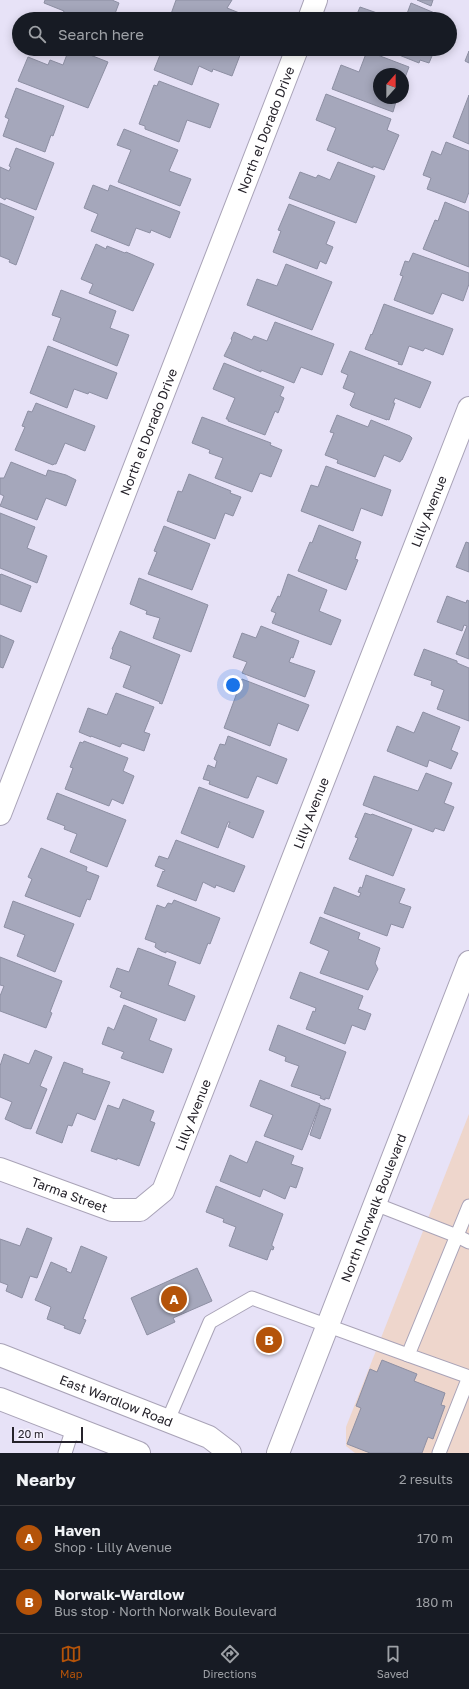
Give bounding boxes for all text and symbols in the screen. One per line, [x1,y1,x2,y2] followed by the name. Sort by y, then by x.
[12,12,457,56] search box
[26,23,48,45] icon: search
[58,25,144,43] text: Search here
[234,64,298,196] street label: North el Dorado Drive
[373,68,409,104] north arrow
[116,366,180,498] street label: North el Dorado Drive
[407,473,450,549] street label: Lilly Avenue
[223,675,243,695] your location
[290,775,332,851] street label: Lilly Avenue
[172,1077,214,1153] street label: Lilly Avenue
[337,1131,409,1284] street label: North Norwalk Boulevard
[29,1173,110,1216] street label: Tarma Street
[161,1284,187,1314] pin: A
[256,1325,282,1355] pin: B
[58,1371,175,1430] street label: East Wardlow Road
[12,1425,83,1444] scale bar
[18,1427,44,1440] text: 20 m
[16,1469,76,1490] text: Nearby
[399,1471,453,1487] text: 2 results
[54,1521,101,1539] text: Haven
[24,1530,34,1546] text: A
[417,1530,453,1546] text: 170 m
[54,1539,172,1555] text: Shop · Lilly Avenue
[54,1585,184,1603] text: Norwalk-Wardlow
[24,1594,34,1610] text: B
[416,1594,453,1610] text: 180 m
[54,1603,277,1619] text: Bus stop · North Norwalk Boulevard
[60,1643,83,1680] tab: Map
[203,1643,257,1680] tab: Directions
[377,1643,409,1680] tab: Saved

